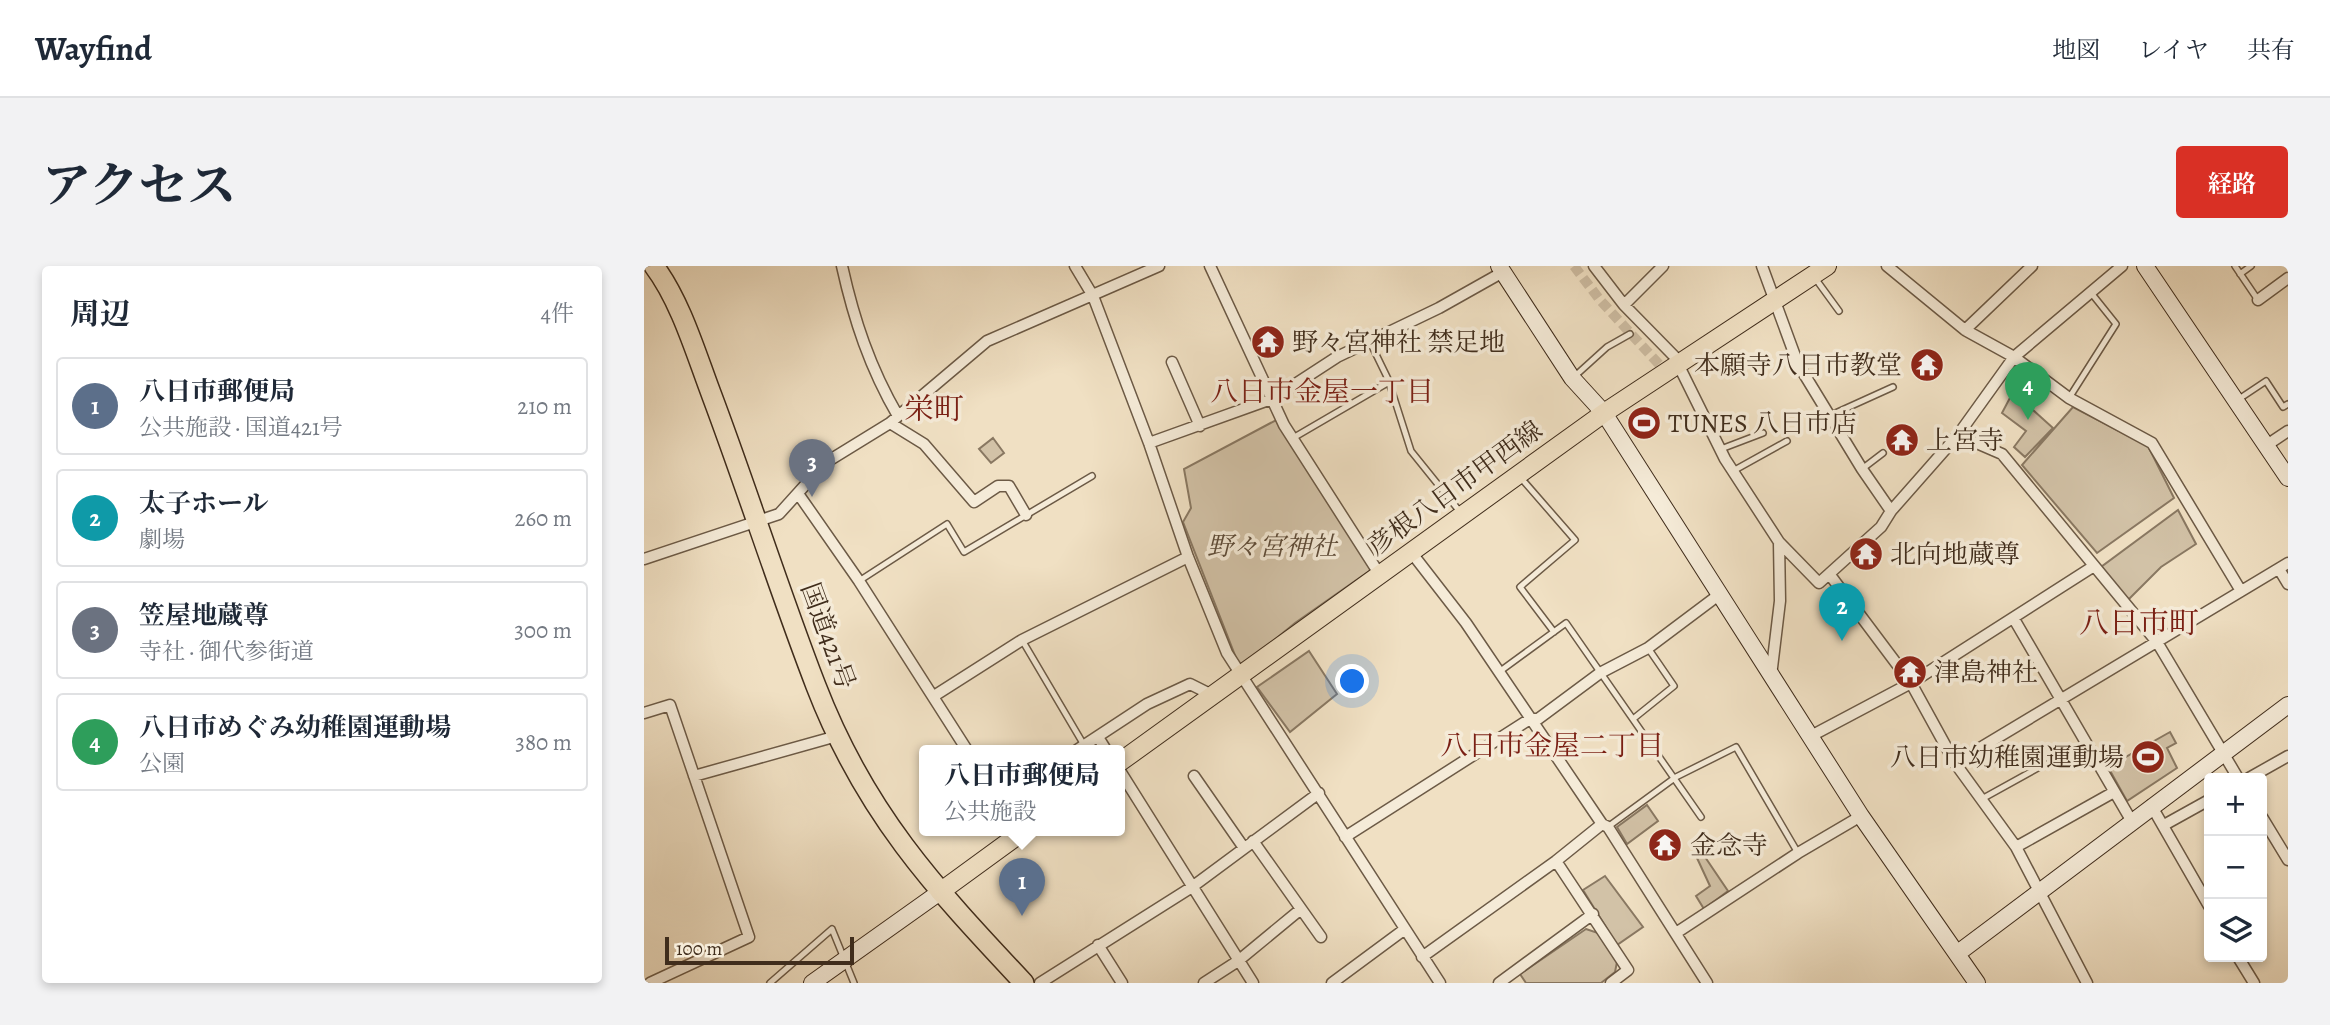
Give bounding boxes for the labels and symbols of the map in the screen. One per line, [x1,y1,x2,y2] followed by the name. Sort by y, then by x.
[1249,323,1287,361] temple icon: 野々宮神社 禁足地
[1292,325,1505,360] place label: 野々宮神社 禁足地
[1908,346,1946,384] temple icon: 本願寺八日市教堂
[1694,348,1902,383] place label: 本願寺八日市教堂
[2005,362,2051,420] pin: 4
[1210,373,1434,411] district label: 八日市金屋一丁目
[904,389,964,429] district label: 栄町
[1625,404,1663,442] sports icon: TUNES 八日市店
[1668,406,1857,441] place label: TUNES 八日市店
[1361,413,1549,563] street label: 彦根八日市甲西線
[1883,421,1921,459] temple icon: 上宮寺
[1926,423,2004,458] place label: 上宮寺
[789,439,835,497] pin: 3
[1207,529,1339,564] park label: 野々宮神社
[1847,535,1885,573] temple icon: 北向地蔵尊
[1890,537,2020,572] place label: 北向地蔵尊
[793,578,863,694] street label: 国道421号
[1819,583,1865,641] pin: 2
[2079,603,2199,643] district label: 八日市町
[1891,653,1929,691] temple icon: 津島神社
[1934,655,2038,690] place label: 津島神社
[1335,664,1369,698] your location
[1440,727,1664,765] district label: 八日市金屋二丁目
[2129,738,2167,776] sports icon: 八日市幼稚園運動場
[1890,740,2124,775] place label: 八日市幼稚園運動場
[1646,826,1684,864] temple icon: 金念寺
[1690,828,1768,863] place label: 金念寺
[999,858,1045,916] pin: 1
[665,934,854,966] scale bar

